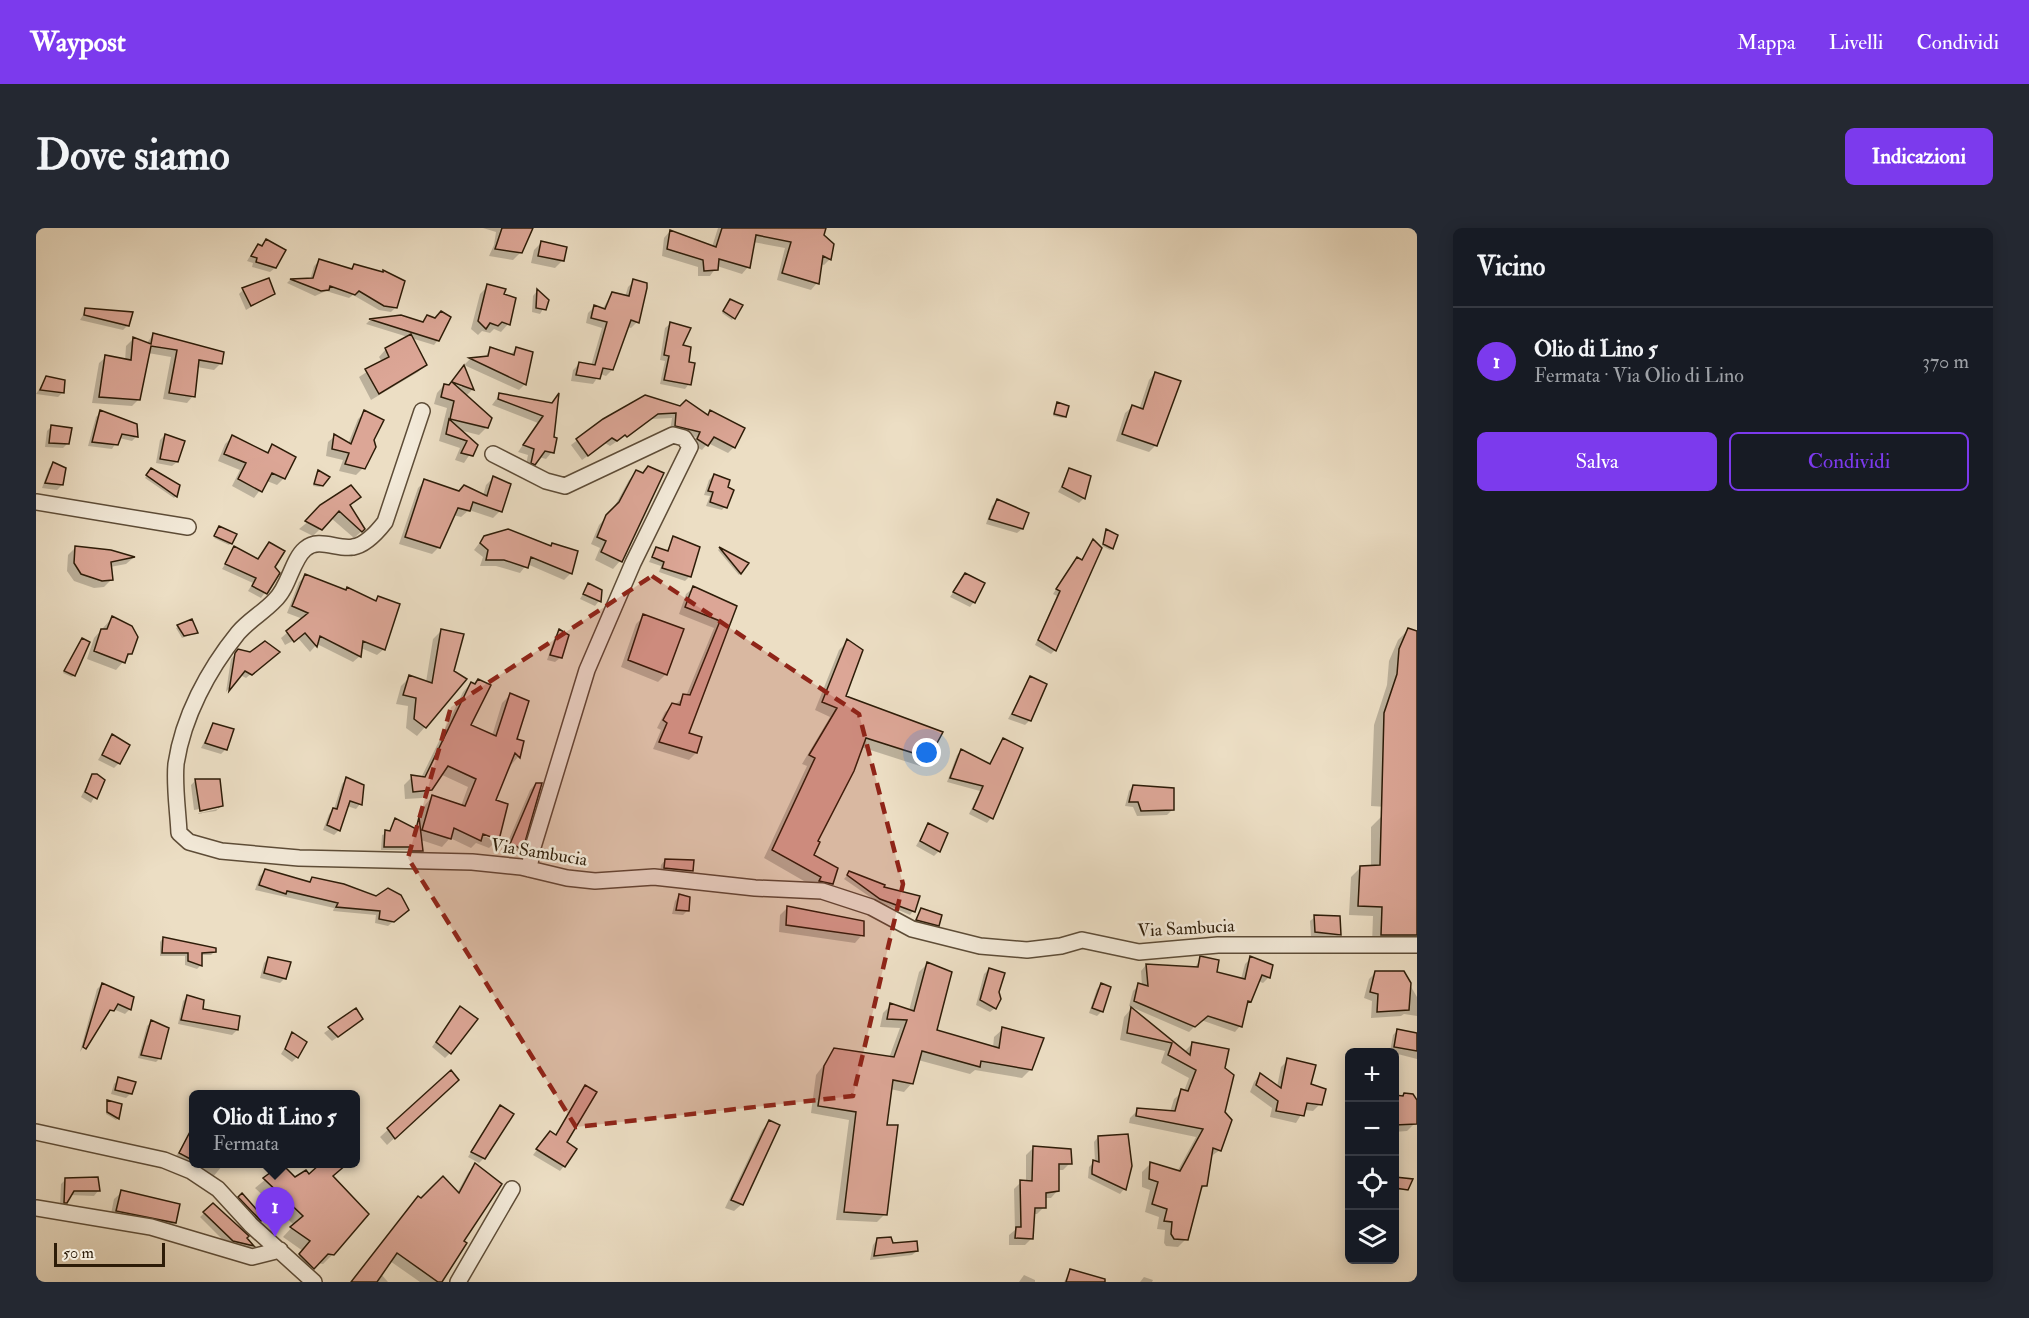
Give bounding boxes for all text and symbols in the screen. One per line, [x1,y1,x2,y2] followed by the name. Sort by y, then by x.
[30,25,126,60] text: Waypost
[1737,29,1796,56] text: Mappa
[1829,29,1883,56] text: Livelli
[1916,29,1999,56] text: Condividi
[1845,128,1993,185] button: Indicazioni
[36,130,230,182] text: Dove siamo
[1477,251,1545,283] text: Vicino
[1534,335,1658,363] text: Olio di Lino 5
[1493,349,1500,374] text: 1
[1922,349,1969,374] text: 370 m
[1534,363,1744,388] text: Fermata · Via Olio di Lino
[1477,432,1717,491] button: Salva
[1729,432,1969,491] button: Condividi
[912,738,941,767] your location
[489,834,589,872] street label: Via Sambucia
[1137,914,1236,943] street label: Via Sambucia
[1345,1048,1399,1264] map controls
[1345,1048,1399,1102] button: +
[189,1090,360,1168] popup
[1345,1102,1399,1156] button: −
[213,1103,336,1131] text: Olio di Lino 5
[213,1131,279,1156] text: Fermata
[1345,1156,1399,1210] button: locate
[256,1188,294,1237] pin: 1
[1345,1210,1399,1264] button: layers
[54,1240,165,1268] scale bar
[63,1243,94,1263] text: 50 m

